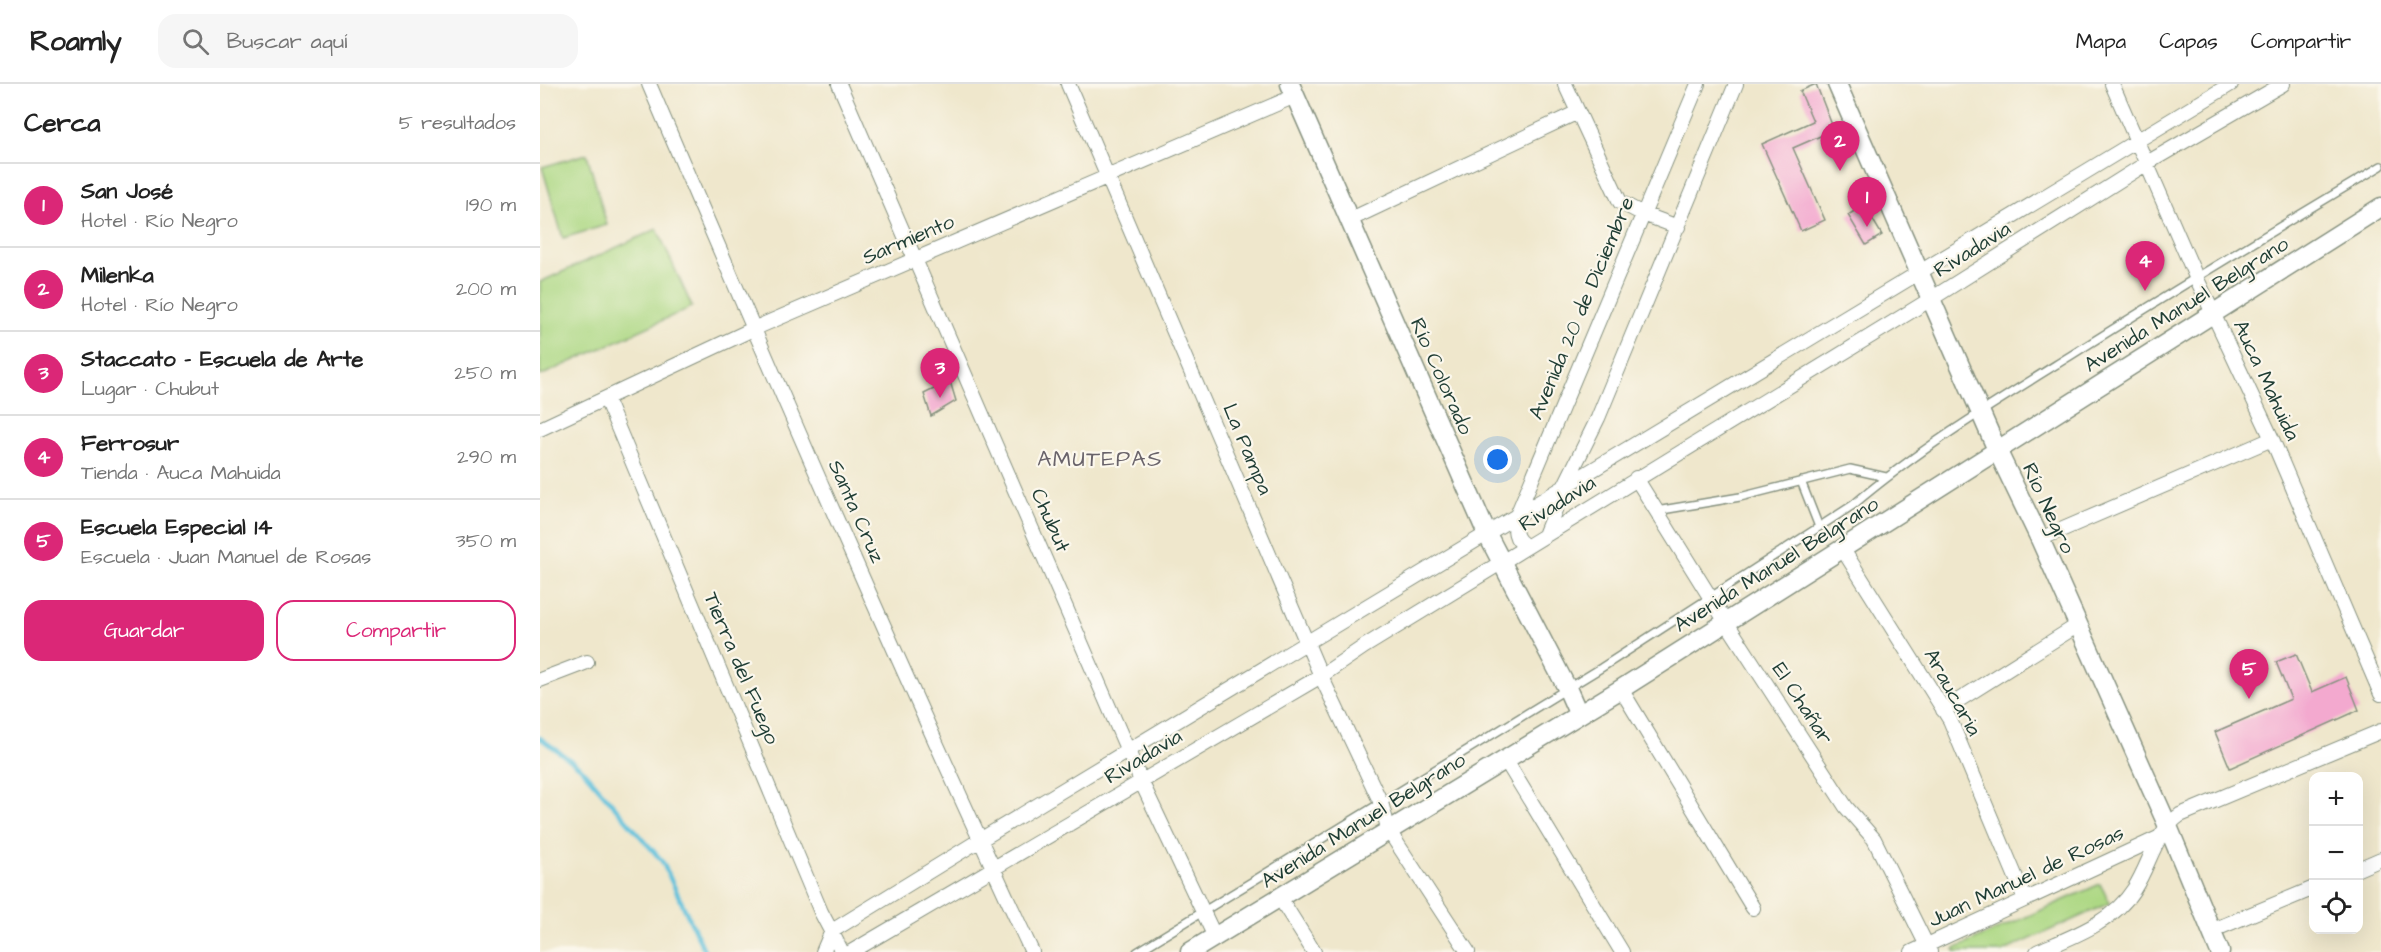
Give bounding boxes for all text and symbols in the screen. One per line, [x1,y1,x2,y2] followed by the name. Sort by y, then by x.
[158,14,578,68] search box
[30,22,122,61] text: Roamly
[179,25,212,58] icon: search
[227,26,347,57] text: Buscar aquí
[2076,27,2126,56] text: Mapa
[2159,27,2218,56] text: Capas
[2251,27,2351,56] text: Compartir
[24,105,101,141] text: Cerca
[399,109,516,137] text: 5 resultados
[1820,122,1860,171] pin: 2
[81,176,173,207] text: San José
[1848,178,1886,227] pin: 1
[42,191,45,219] text: 1
[466,191,516,219] text: 190 m
[1521,192,1642,424] street label: Avenida 20 de Diciembre
[81,207,238,235] text: Hotel · Río Negro
[858,207,959,272] street label: Sarmiento
[1928,214,2017,284] street label: Rivadavia
[2078,229,2295,381] street label: Avenida Manuel Belgrano
[2126,242,2164,291] pin: 4
[81,260,154,291] text: Milenka
[38,275,49,303] text: 2
[456,275,516,303] text: 200 m
[81,291,238,319] text: Hotel · Río Negro
[1403,313,1480,439] street label: Río Colorado
[2226,315,2307,446] street label: Auca Mahuida
[81,344,364,375] text: Staccato - Escuela de Arte
[920,348,960,398] pin: 3
[38,359,49,387] text: 3
[454,359,516,387] text: 250 m
[81,375,219,403] text: Lugar · Chubut
[1214,399,1280,500] street label: La Pampa
[81,428,179,459] text: Ferrosur
[37,443,50,471] text: 4
[457,443,516,471] text: 290 m
[1037,444,1163,475] district label: AMUTEPAS
[1483,445,1512,474] your location
[821,455,892,568] street label: Santa Cruz
[2013,458,2082,559] street label: Río Negro
[81,459,281,487] text: Tienda · Auca Mahuida
[1513,468,1602,538] street label: Rivadavia
[1024,484,1078,557] street label: Chubut
[1668,489,1885,641] street label: Avenida Manuel Belgrano
[81,512,272,543] text: Escuela Especial 14
[36,527,51,555] text: 5
[455,527,516,555] text: 350 m
[81,543,371,571] text: Escuela · Juan Manuel de Rosas
[695,588,787,750] street label: Tierra del Fuego
[24,600,264,661] button: Guardar
[276,600,516,661] button: Compartir
[1917,643,1989,741] street label: Araucaria
[2230,650,2268,699] pin: 5
[1765,656,1840,750] street label: El Chañar
[1099,722,1188,791] street label: Rivadavia
[1255,745,1472,897] street label: Avenida Manuel Belgrano
[2309,772,2363,934] map controls
[2309,772,2363,826] button: +
[1924,818,2129,935] street label: Juan Manuel de Rosas
[2309,826,2363,880] button: −
[2309,880,2363,934] button: locate

